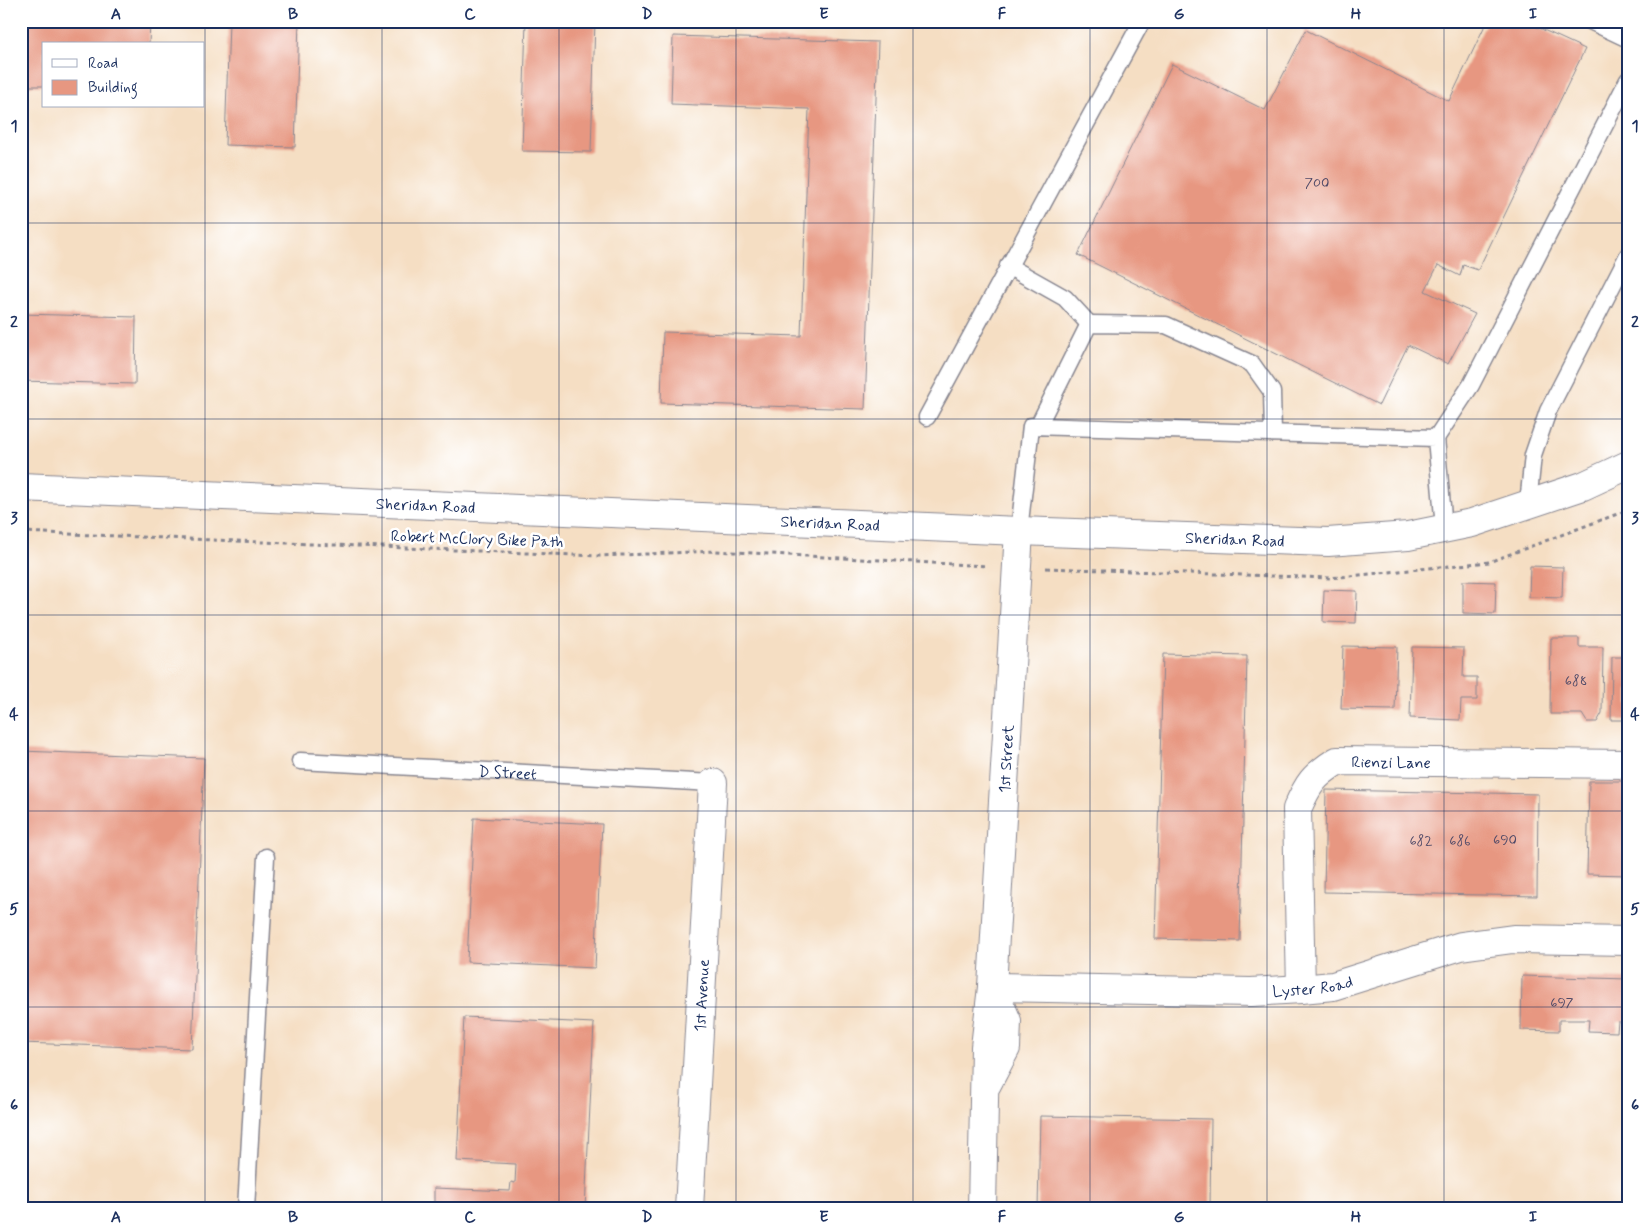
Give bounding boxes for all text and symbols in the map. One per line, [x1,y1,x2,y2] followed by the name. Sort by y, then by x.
[111,4,121,25] text: A
[288,4,298,25] text: B
[464,4,476,25] text: C
[641,4,653,25] text: D
[819,4,829,25] text: E
[998,4,1007,25] text: F
[1174,4,1185,25] text: G
[1351,4,1362,25] text: H
[1529,4,1538,25] text: I
[42,42,205,108] legend
[88,54,118,74] text: Road
[88,78,138,99] text: Building
[10,116,18,137] text: 1
[1631,116,1639,137] text: 1
[1305,174,1329,192] house number: 700
[10,312,18,333] text: 2
[1631,312,1639,333] text: 2
[375,494,476,519] street label: Sheridan Road
[10,508,18,529] text: 3
[1631,508,1639,529] text: 3
[780,511,880,537] street label: Sheridan Road
[390,526,564,553] street label: Robert McClory Bike Path
[1185,528,1285,552] street label: Sheridan Road
[1565,672,1587,690] house number: 688
[9,704,19,725] text: 4
[1630,704,1640,725] text: 4
[995,724,1020,794] street label: 1st Street
[1351,752,1431,774] street label: Rienzi Lane
[478,762,537,786] street label: D Street
[1493,831,1517,849] house number: 690
[1409,832,1433,850] house number: 682
[1449,832,1471,850] house number: 686
[9,899,19,920] text: 5
[1630,899,1640,920] text: 5
[690,958,715,1032] street label: 1st Avenue
[1272,971,1356,1003] street label: Lyster Road
[1550,994,1574,1012] house number: 697
[10,1095,18,1116] text: 6
[1631,1095,1639,1116] text: 6
[111,1207,121,1228] text: A
[288,1207,298,1228] text: B
[464,1207,476,1228] text: C
[641,1207,653,1228] text: D
[819,1207,829,1228] text: E
[998,1207,1007,1228] text: F
[1174,1207,1185,1228] text: G
[1351,1207,1362,1228] text: H
[1529,1207,1538,1228] text: I

